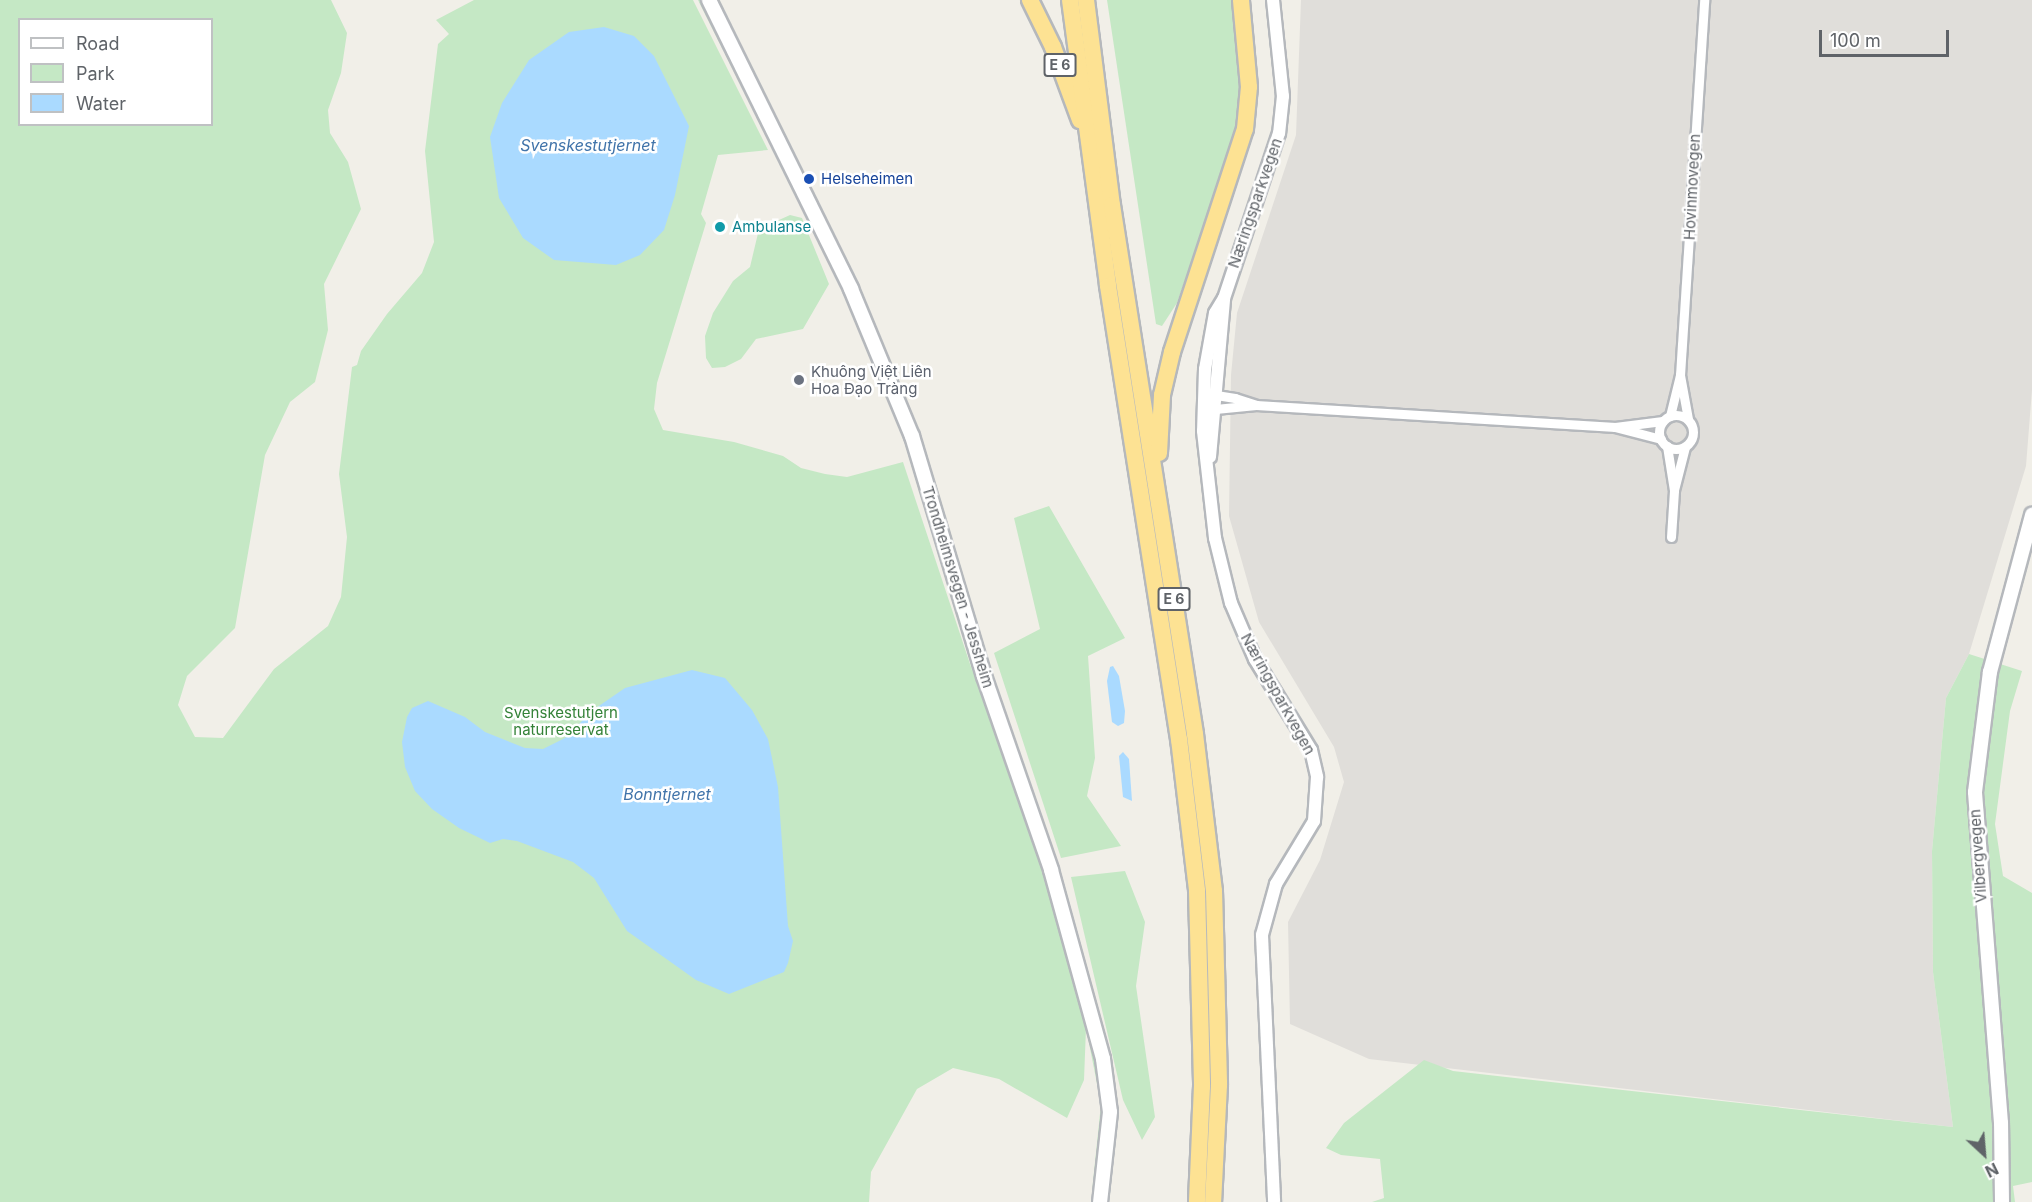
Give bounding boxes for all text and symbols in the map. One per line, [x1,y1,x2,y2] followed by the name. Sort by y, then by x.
[18,18,213,126] legend
[1822,18,1952,56] scale bar
[1830,30,1881,51] text: 100 m
[76,33,119,54] text: Road
[1044,54,1076,76] road number: E 6
[76,63,115,84] text: Park
[76,93,126,114] text: Water
[1680,133,1704,241] street label: Hovinmovegen
[520,135,656,155] water label: Svenskestutjernet
[1224,136,1286,270] street label: Næringsparkvegen
[821,170,913,188] place label: Helseheimen
[802,172,816,186] marker: Helseheimen
[732,218,811,236] place label: Ambulanse
[713,220,727,234] marker: Ambulanse
[811,362,932,397] place label: Khuông Việt Liên Hoa Đạo Tràng
[792,373,806,387] marker: Khuông Việt Liên Hoa Đạo Tràng
[919,484,997,690] street label: Trondheimsvegen - Jessheim
[1158,588,1190,610] road number: E 6
[1237,630,1319,758] street label: Næringsparkvegen
[504,703,618,738] park label: Svenskestutjern naturreservat
[623,784,711,804] water label: Bonntjernet
[1966,809,1990,903] street label: Vilbergvegen
[1954,1124,2014,1184] north arrow
[1982,1159,2002,1182] text: N

